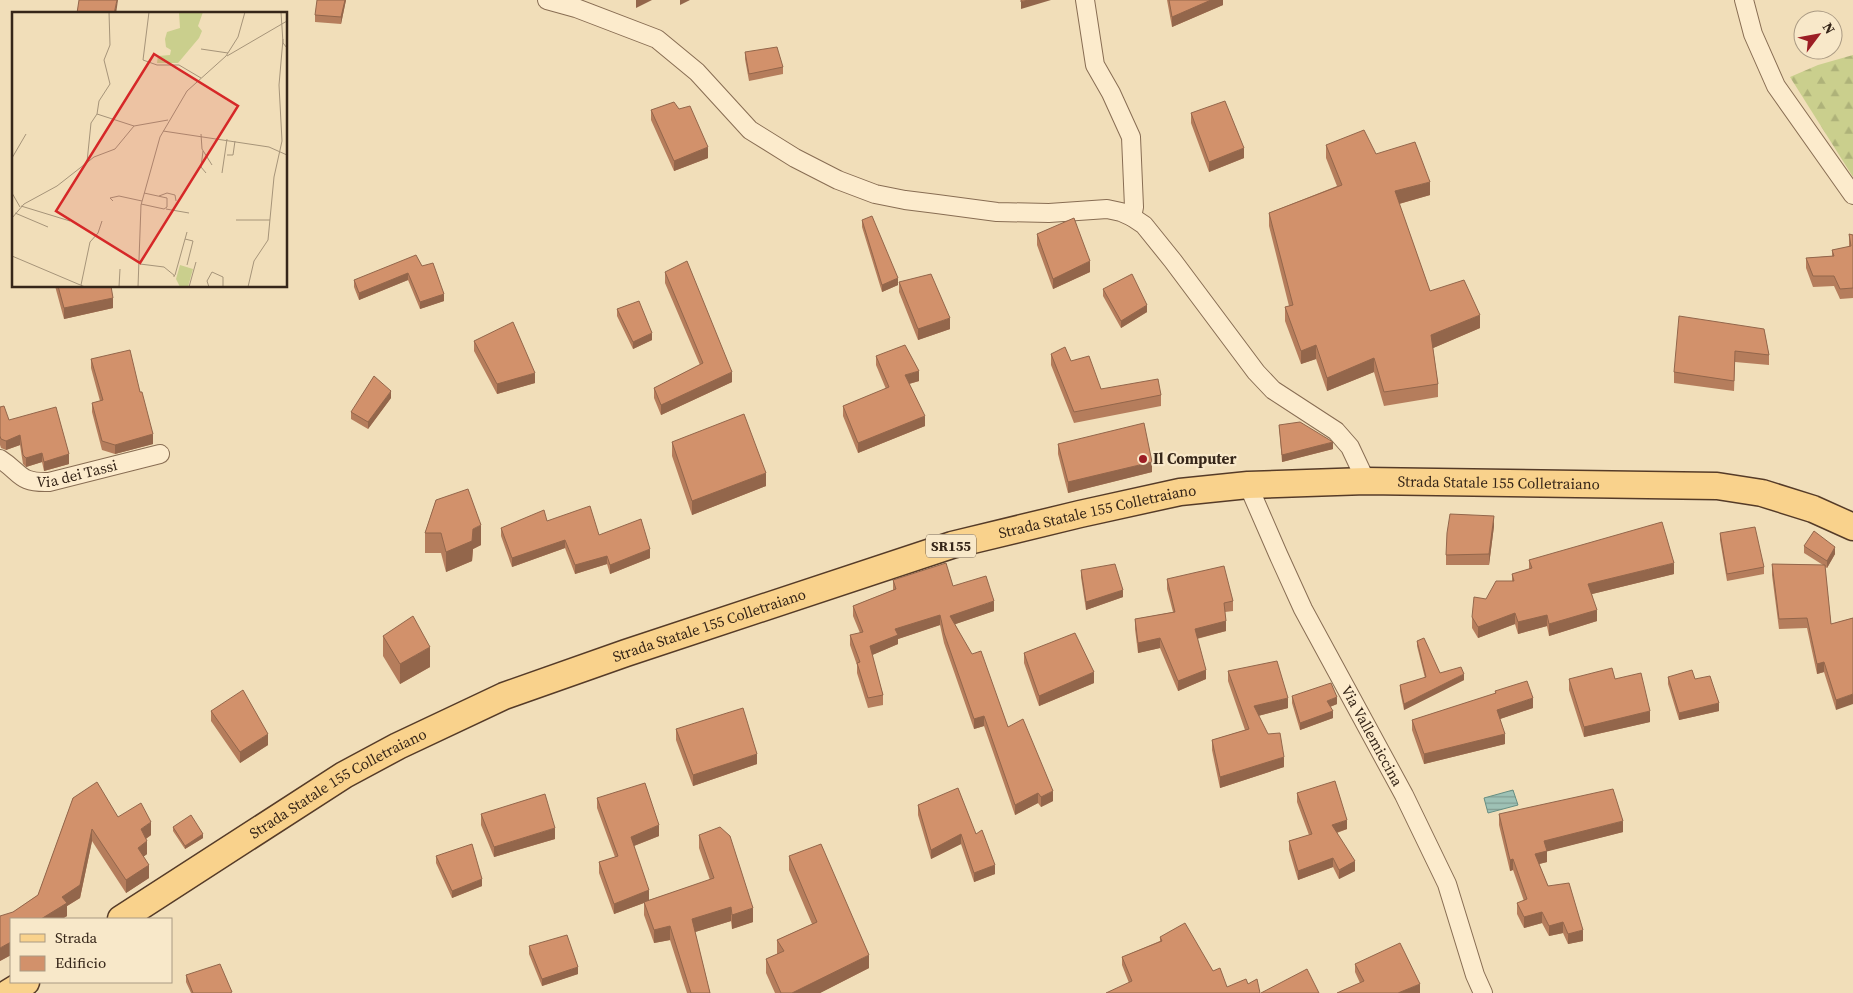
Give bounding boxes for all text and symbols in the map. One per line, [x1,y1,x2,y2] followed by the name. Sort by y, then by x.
[1793,10,1843,60] north arrow
[12,12,288,288] inset map
[1818,18,1840,38] text: N
[1153,448,1236,469] place label: Il Computer
[1137,453,1149,465] marker: Il Computer
[36,454,119,492] street label: Via dei Tassi
[1397,470,1600,494] street label: Strada Statale 155 Colletraiano
[996,479,1197,543] street label: Strada Statale 155 Colletraiano
[926,534,976,558] road number: SR155
[610,583,808,667] street label: Strada Statale 155 Colletraiano
[1336,681,1408,790] street label: Via Vallemiccina
[245,723,430,843] street label: Strada Statale 155 Colletraiano
[10,918,172,983] legend
[55,927,98,948] text: Strada
[55,952,106,973] text: Edificio

